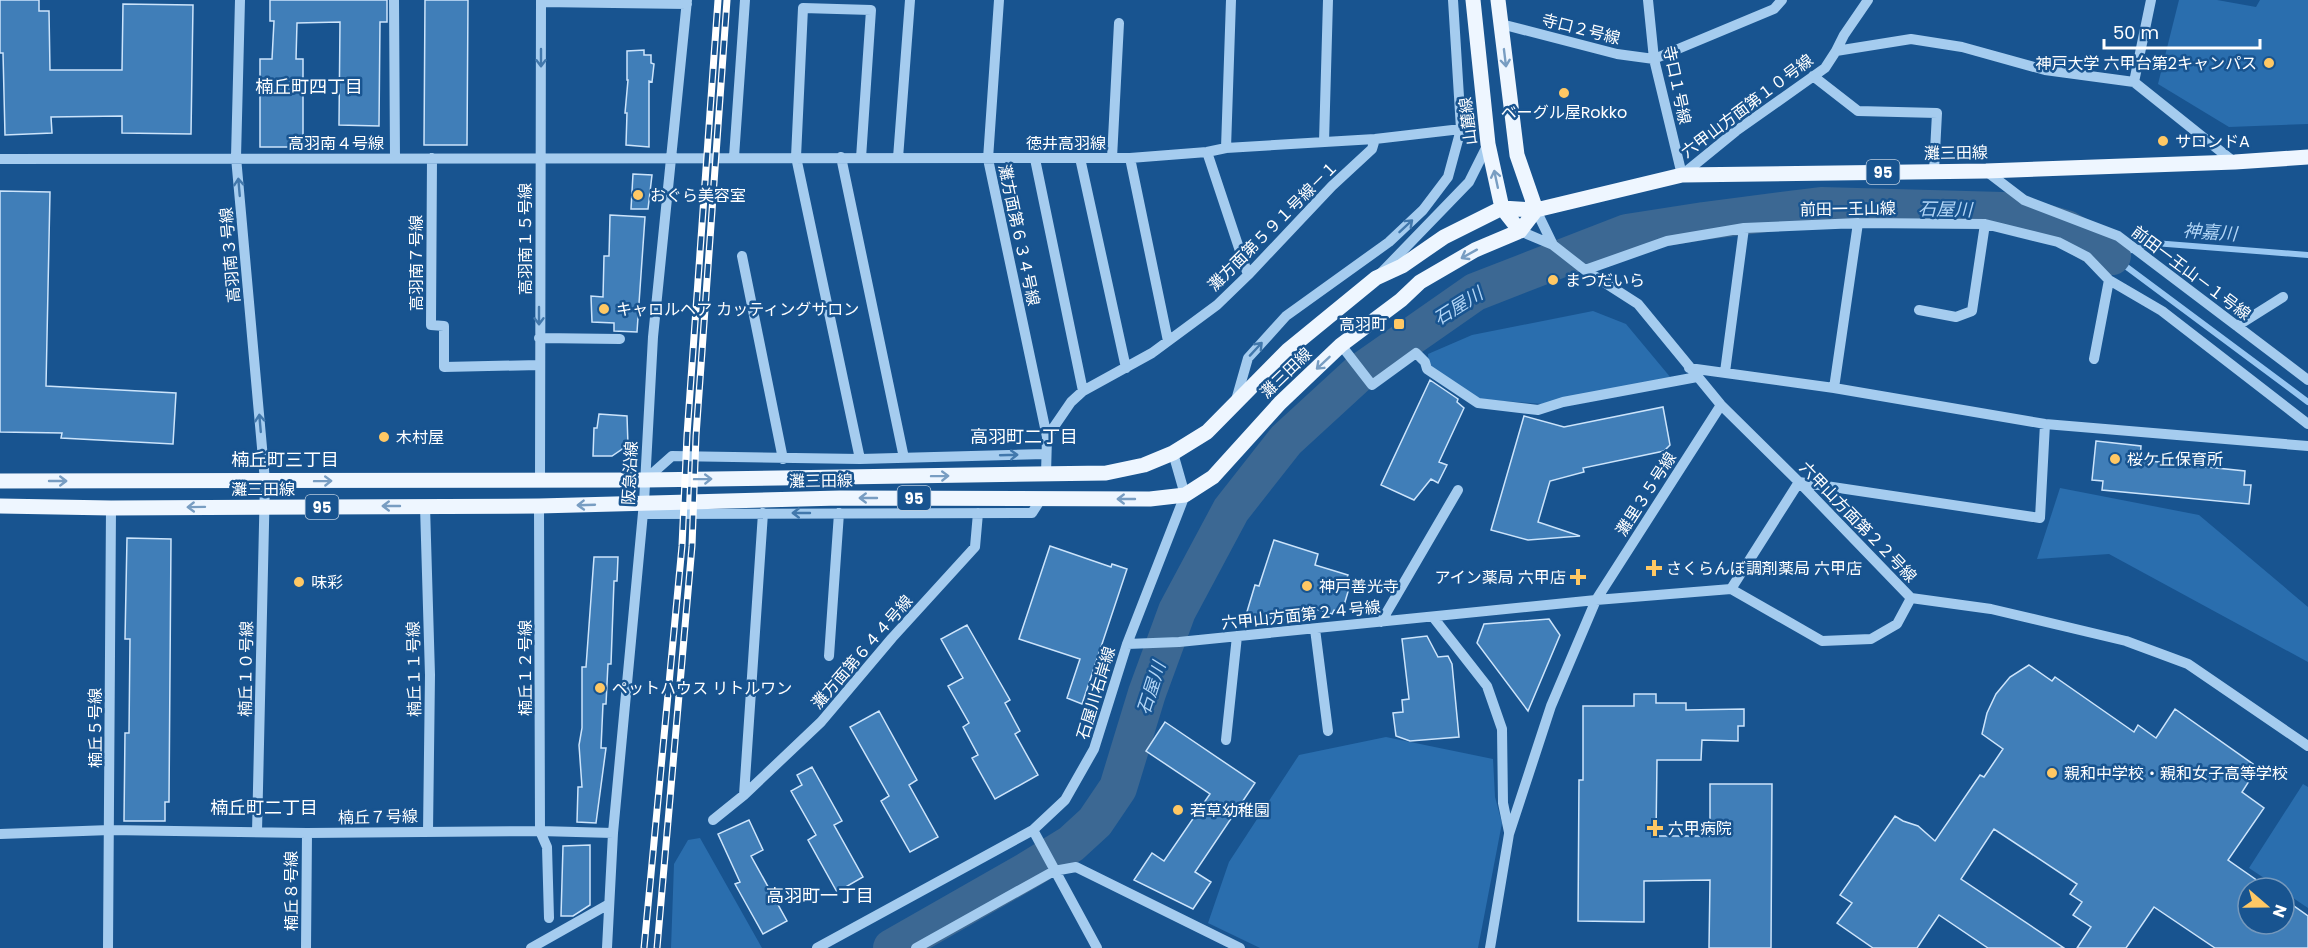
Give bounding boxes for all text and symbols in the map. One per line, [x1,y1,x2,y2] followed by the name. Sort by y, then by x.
[1539,8,1623,50] street label: 寺口２号線
[2104,12,2260,50] scale bar
[2113,20,2159,45] text: 50 m
[1657,43,1697,127] street label: 寺口１号線
[535,48,547,68] one-way arrow
[1500,48,1511,68] one-way arrow
[1676,49,1818,163] street label: 六甲山方面第１０号線
[2036,52,2257,75] place label: 神戸大学 六甲台第2キャンパス
[2262,56,2276,70] marker: 神戸大学 六甲台第2キャンパス
[255,74,363,99] district label: 楠丘町四丁目
[1557,86,1571,100] marker: ベーグル屋Rokko
[1454,96,1482,146] street label: 山麓線
[1501,101,1627,124] place label: ベーグル屋Rokko
[2175,130,2250,153] place label: サロンドA
[288,132,384,155] street label: 高羽南４号線
[1026,132,1106,155] street label: 徳井高羽線
[2156,134,2170,148] marker: サロンドA
[1924,141,1988,165] street label: 灘三田線
[1203,156,1343,296] street label: 灘方面第５９１号線－１
[1866,160,1900,184] road number: 95
[993,162,1045,308] street label: 灘方面第６３４号線
[1489,169,1501,188] one-way arrow
[233,178,244,198] one-way arrow
[514,183,537,295] street label: 高羽南１５号線
[650,184,746,207] place label: おぐら美容室
[631,188,645,202] marker: おぐら美容室
[1918,196,1974,222] water label: 石屋川
[1800,197,1896,221] street label: 前田一王山線
[214,206,246,304] street label: 高羽南３号線
[405,215,428,311] street label: 高羽南７号線
[2182,218,2240,246] water label: 神嘉川
[1398,219,1413,233] one-way arrow
[2127,220,2255,326] street label: 前田一王山－１号線
[1461,248,1478,260] one-way arrow
[1565,269,1645,292] place label: まつだいら
[1546,273,1560,287] marker: まつだいら
[1428,280,1489,331] water label: 石屋川
[616,298,859,321] place label: キャロルヘア カッティングサロン
[597,302,611,316] marker: キャロルヘア カッティングサロン
[533,306,545,326] one-way arrow
[1339,313,1387,336] place label: 高羽町
[1392,317,1406,331] marker: 高羽町
[1249,342,1263,357] one-way arrow
[1255,342,1317,404] street label: 灘三田線
[1315,356,1330,370] one-way arrow
[254,414,265,434] one-way arrow
[970,424,1078,449] district label: 高羽町二丁目
[396,426,444,449] place label: 木村屋
[377,430,391,444] marker: 木村屋
[617,440,643,506] street label: 阪急沿線
[231,447,339,472] district label: 楠丘町三丁目
[1610,447,1682,541] street label: 灘里３５号線
[2127,448,2223,471] place label: 桜ケ丘保育所
[998,449,1018,461] one-way arrow
[2108,452,2122,466] marker: 桜ケ丘保育所
[1794,456,1922,588] street label: 六甲山方面第２２号線
[789,469,853,493] street label: 灘三田線
[929,470,949,482] one-way arrow
[692,473,712,485] one-way arrow
[48,475,68,487] one-way arrow
[313,475,333,487] one-way arrow
[231,478,295,501] street label: 灘三田線
[898,486,930,510] road number: 95
[859,492,879,504] one-way arrow
[1117,493,1137,505] one-way arrow
[306,495,338,519] road number: 95
[576,499,596,510] one-way arrow
[381,500,401,512] one-way arrow
[186,502,206,513] one-way arrow
[792,507,812,519] one-way arrow
[1666,557,1862,580] place label: さくらんぼ調剤薬局 六甲店
[1647,561,1661,575] marker: さくらんぼ調剤薬局 六甲店
[1435,566,1566,589] place label: アイン薬局 六甲店
[1571,570,1585,584] marker: アイン薬局 六甲店
[311,571,343,594] place label: 味彩
[292,575,306,589] marker: 味彩
[1319,575,1399,598] place label: 神戸善光寺
[1300,579,1314,593] marker: 神戸善光寺
[806,590,918,714] street label: 灘方面第６４４号線
[1220,595,1382,635] street label: 六甲山方面第２４号線
[514,620,537,716] street label: 楠丘１２号線
[234,621,258,717] street label: 楠丘１０号線
[402,621,426,717] street label: 楠丘１１号線
[1071,644,1121,742] street label: 石屋川右岸線
[1131,657,1172,718] water label: 石屋川
[612,677,792,700] place label: ペットハウス リトルワン
[593,681,607,695] marker: ペットハウス リトルワン
[84,688,107,768] street label: 楠丘５号線
[2064,762,2288,785] place label: 親和中学校・親和女子高等学校
[2045,766,2059,780] marker: 親和中学校・親和女子高等学校
[210,795,318,820] district label: 楠丘町二丁目
[1190,799,1270,822] place label: 若草幼稚園
[1171,803,1185,817] marker: 若草幼稚園
[338,805,418,829] street label: 楠丘７号線
[1668,817,1732,840] place label: 六甲病院
[1646,819,1664,837] marker: 六甲病院
[280,851,303,931] street label: 楠丘８号線
[2236,876,2296,936] north arrow
[766,883,874,908] district label: 高羽町一丁目
[2267,901,2292,921] text: N

